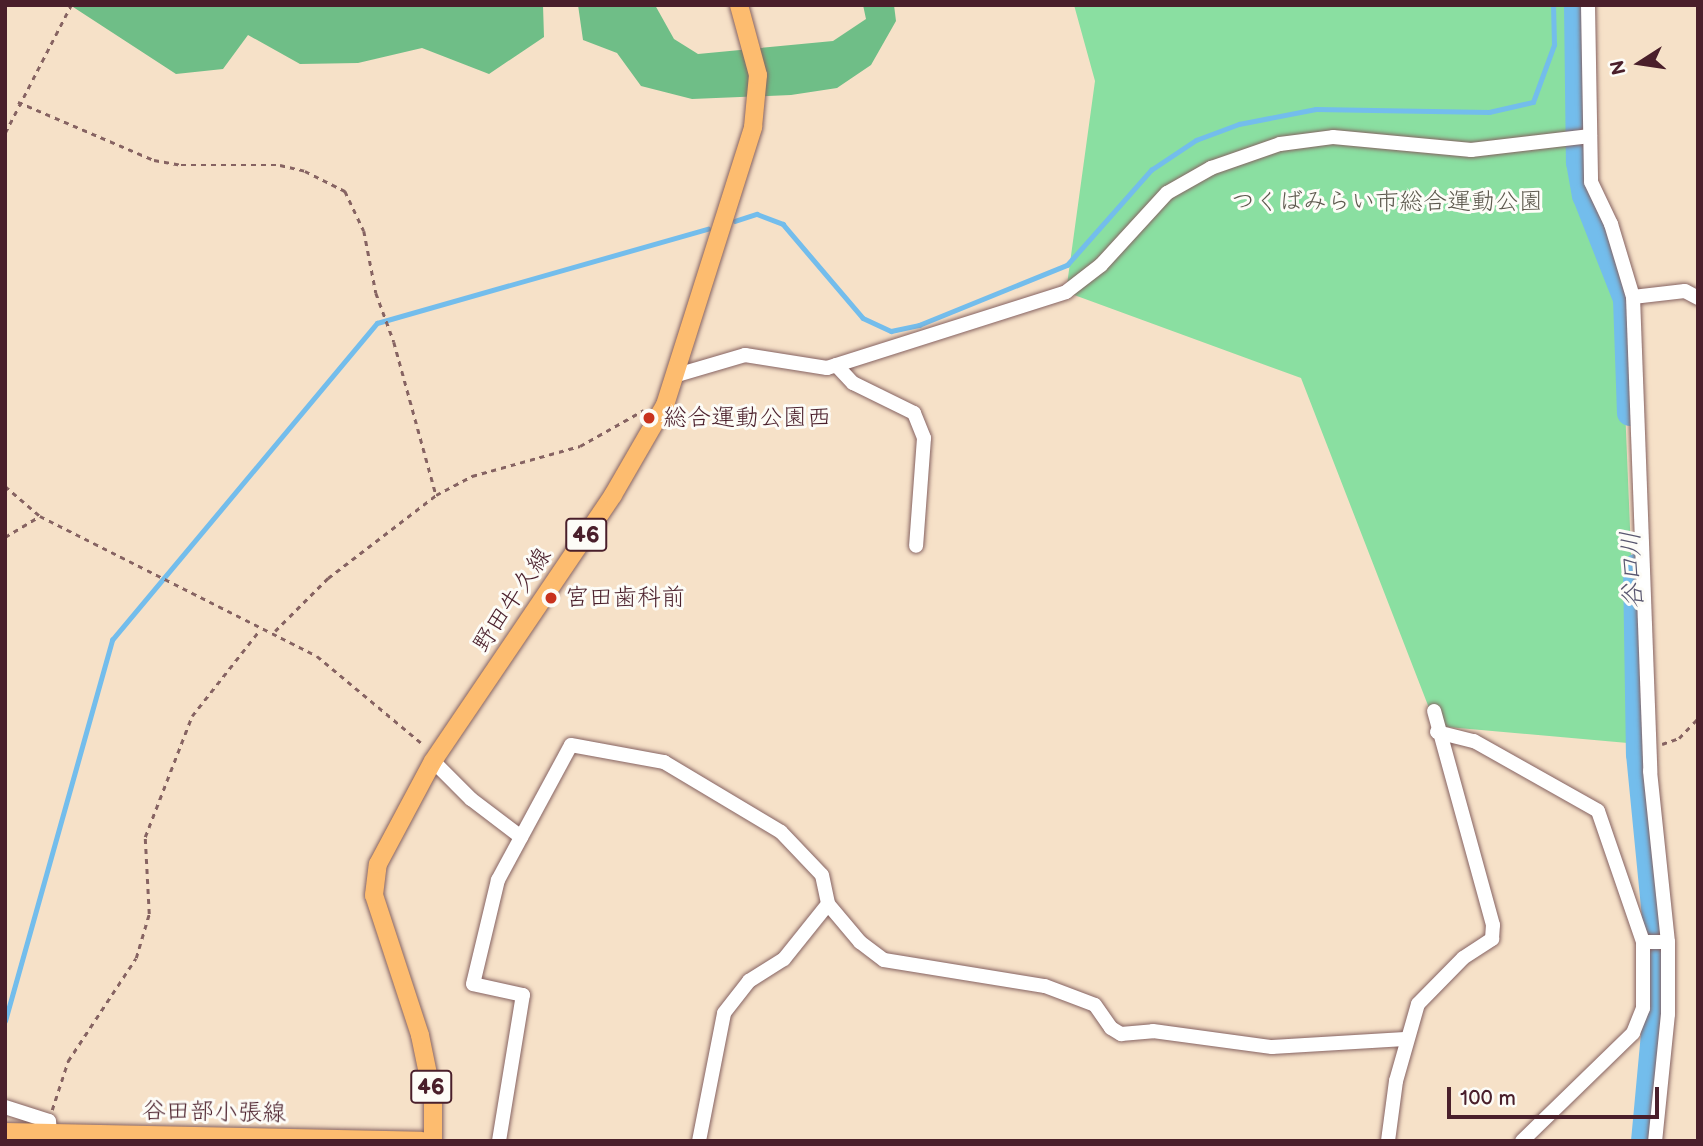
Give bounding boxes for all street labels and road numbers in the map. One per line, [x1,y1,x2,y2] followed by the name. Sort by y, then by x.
[565,516,607,554] road number: 46
[467,542,557,658] street label: 野田牛久線
[410,1068,452,1106] road number: 46
[142,1096,286,1128] street label: 谷田部小張線

